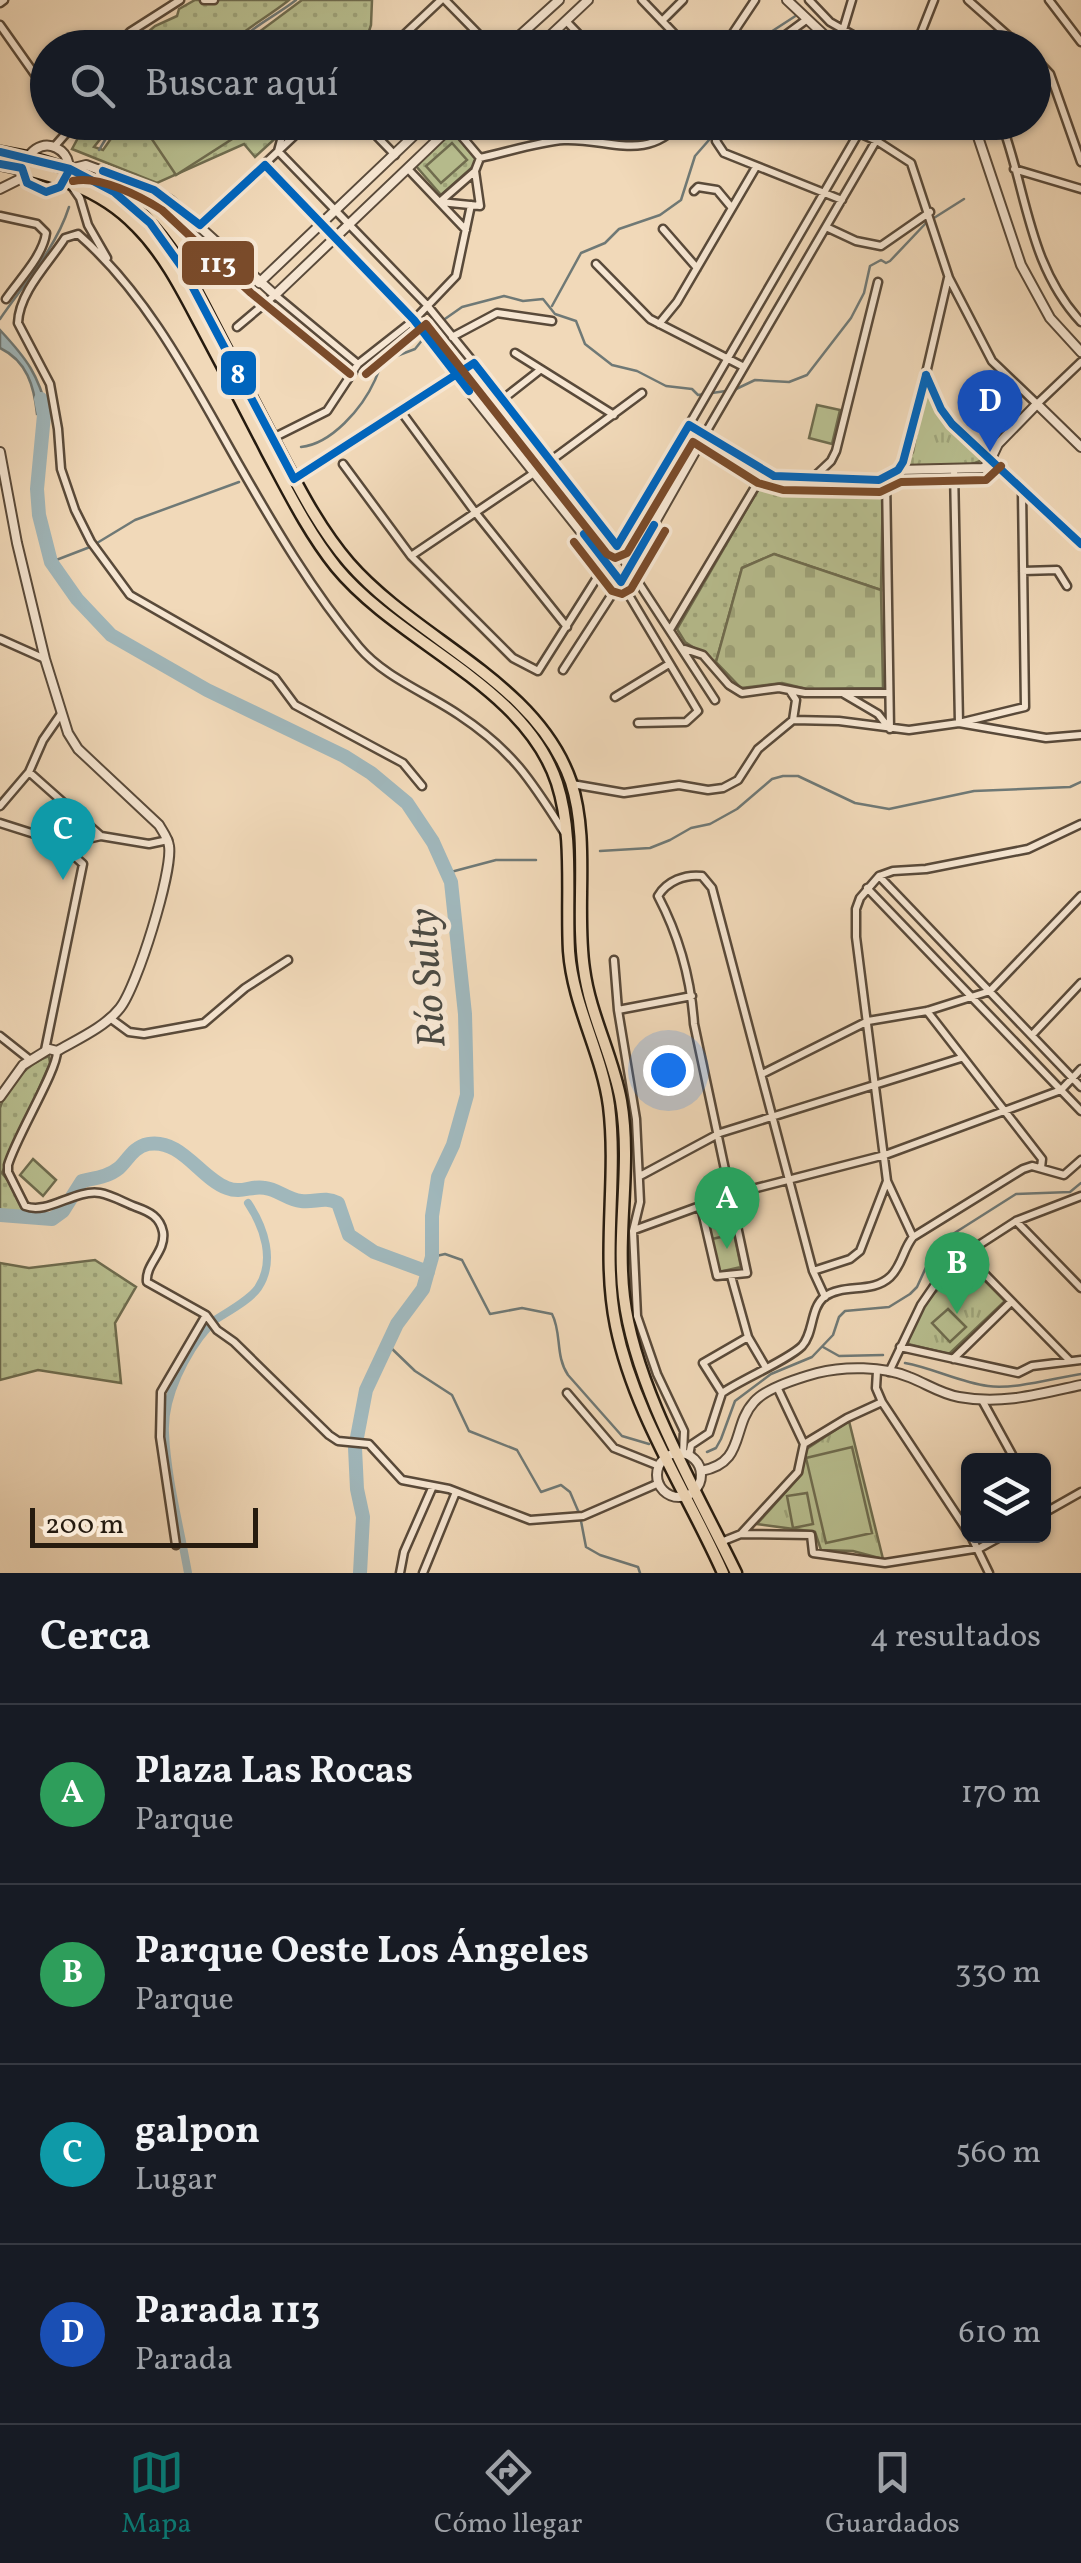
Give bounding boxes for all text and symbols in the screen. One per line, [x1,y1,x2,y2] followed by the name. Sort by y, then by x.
[30,30,1051,140] search box
[65,58,120,113] icon: search
[145,59,338,112] text: Buscar aquí
[180,239,256,287] line badge: 113
[200,245,236,284] text: 113
[219,349,258,397] line badge: 8
[230,356,246,395] text: 8
[958,370,1022,452] pin: D
[30,798,96,880] pin: C
[397,906,463,1050] water label: Río Sulty
[643,1045,694,1096] your location
[694,1166,760,1249] pin: A
[924,1232,990,1314] pin: B
[961,1453,1051,1543] map controls
[961,1453,1051,1543] button: layers
[30,1503,258,1548] scale bar
[45,1506,124,1545] text: 200 m
[40,1609,151,1668] text: Cerca
[870,1616,1041,1660] text: 4 resultados
[135,1746,413,1799] text: Plaza Las Rocas
[61,1772,84,1816] text: A
[960,1772,1041,1816] text: 170 m
[135,1799,234,1843] text: Parque
[135,1926,589,1979] text: Parque Oeste Los Ángeles
[62,1952,83,1996] text: B
[955,1952,1041,1996] text: 330 m
[135,1979,234,2023] text: Parque
[135,2106,260,2159] text: galpon
[62,2132,83,2176] text: C
[955,2132,1041,2176] text: 560 m
[135,2159,217,2203] text: Lugar
[135,2286,320,2339] text: Parada 113
[61,2312,84,2356] text: D
[958,2312,1041,2356] text: 610 m
[135,2339,233,2383] text: Parada
[121,2445,191,2544] tab: Mapa
[434,2445,583,2544] tab: Cómo llegar
[825,2445,960,2544] tab: Guardados

